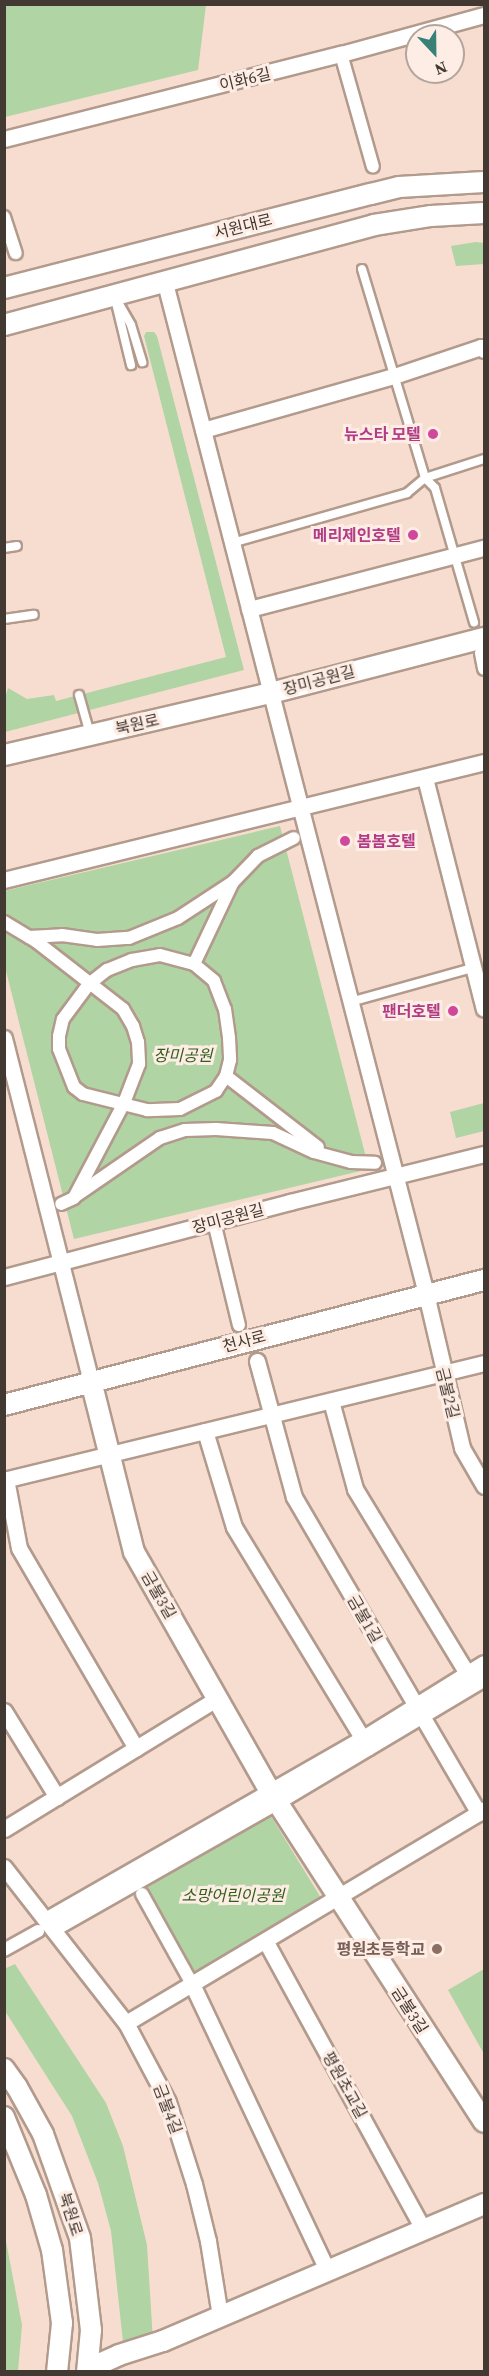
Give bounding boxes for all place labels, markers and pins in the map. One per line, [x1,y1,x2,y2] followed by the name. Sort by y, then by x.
[344,424,421,444] place label: 뉴스타 모텔
[426,427,440,441] marker: 뉴스타 모텔
[313,525,401,545] place label: 메리제인호텔
[406,528,420,542] marker: 메리제인호텔
[357,831,416,851] place label: 봄봄호텔
[338,834,352,848] marker: 봄봄호텔
[382,1001,441,1021] place label: 팬더호텔
[446,1004,460,1018] marker: 팬더호텔
[337,1939,425,1959] place label: 평원초등학교
[430,1942,444,1956] marker: 평원초등학교

